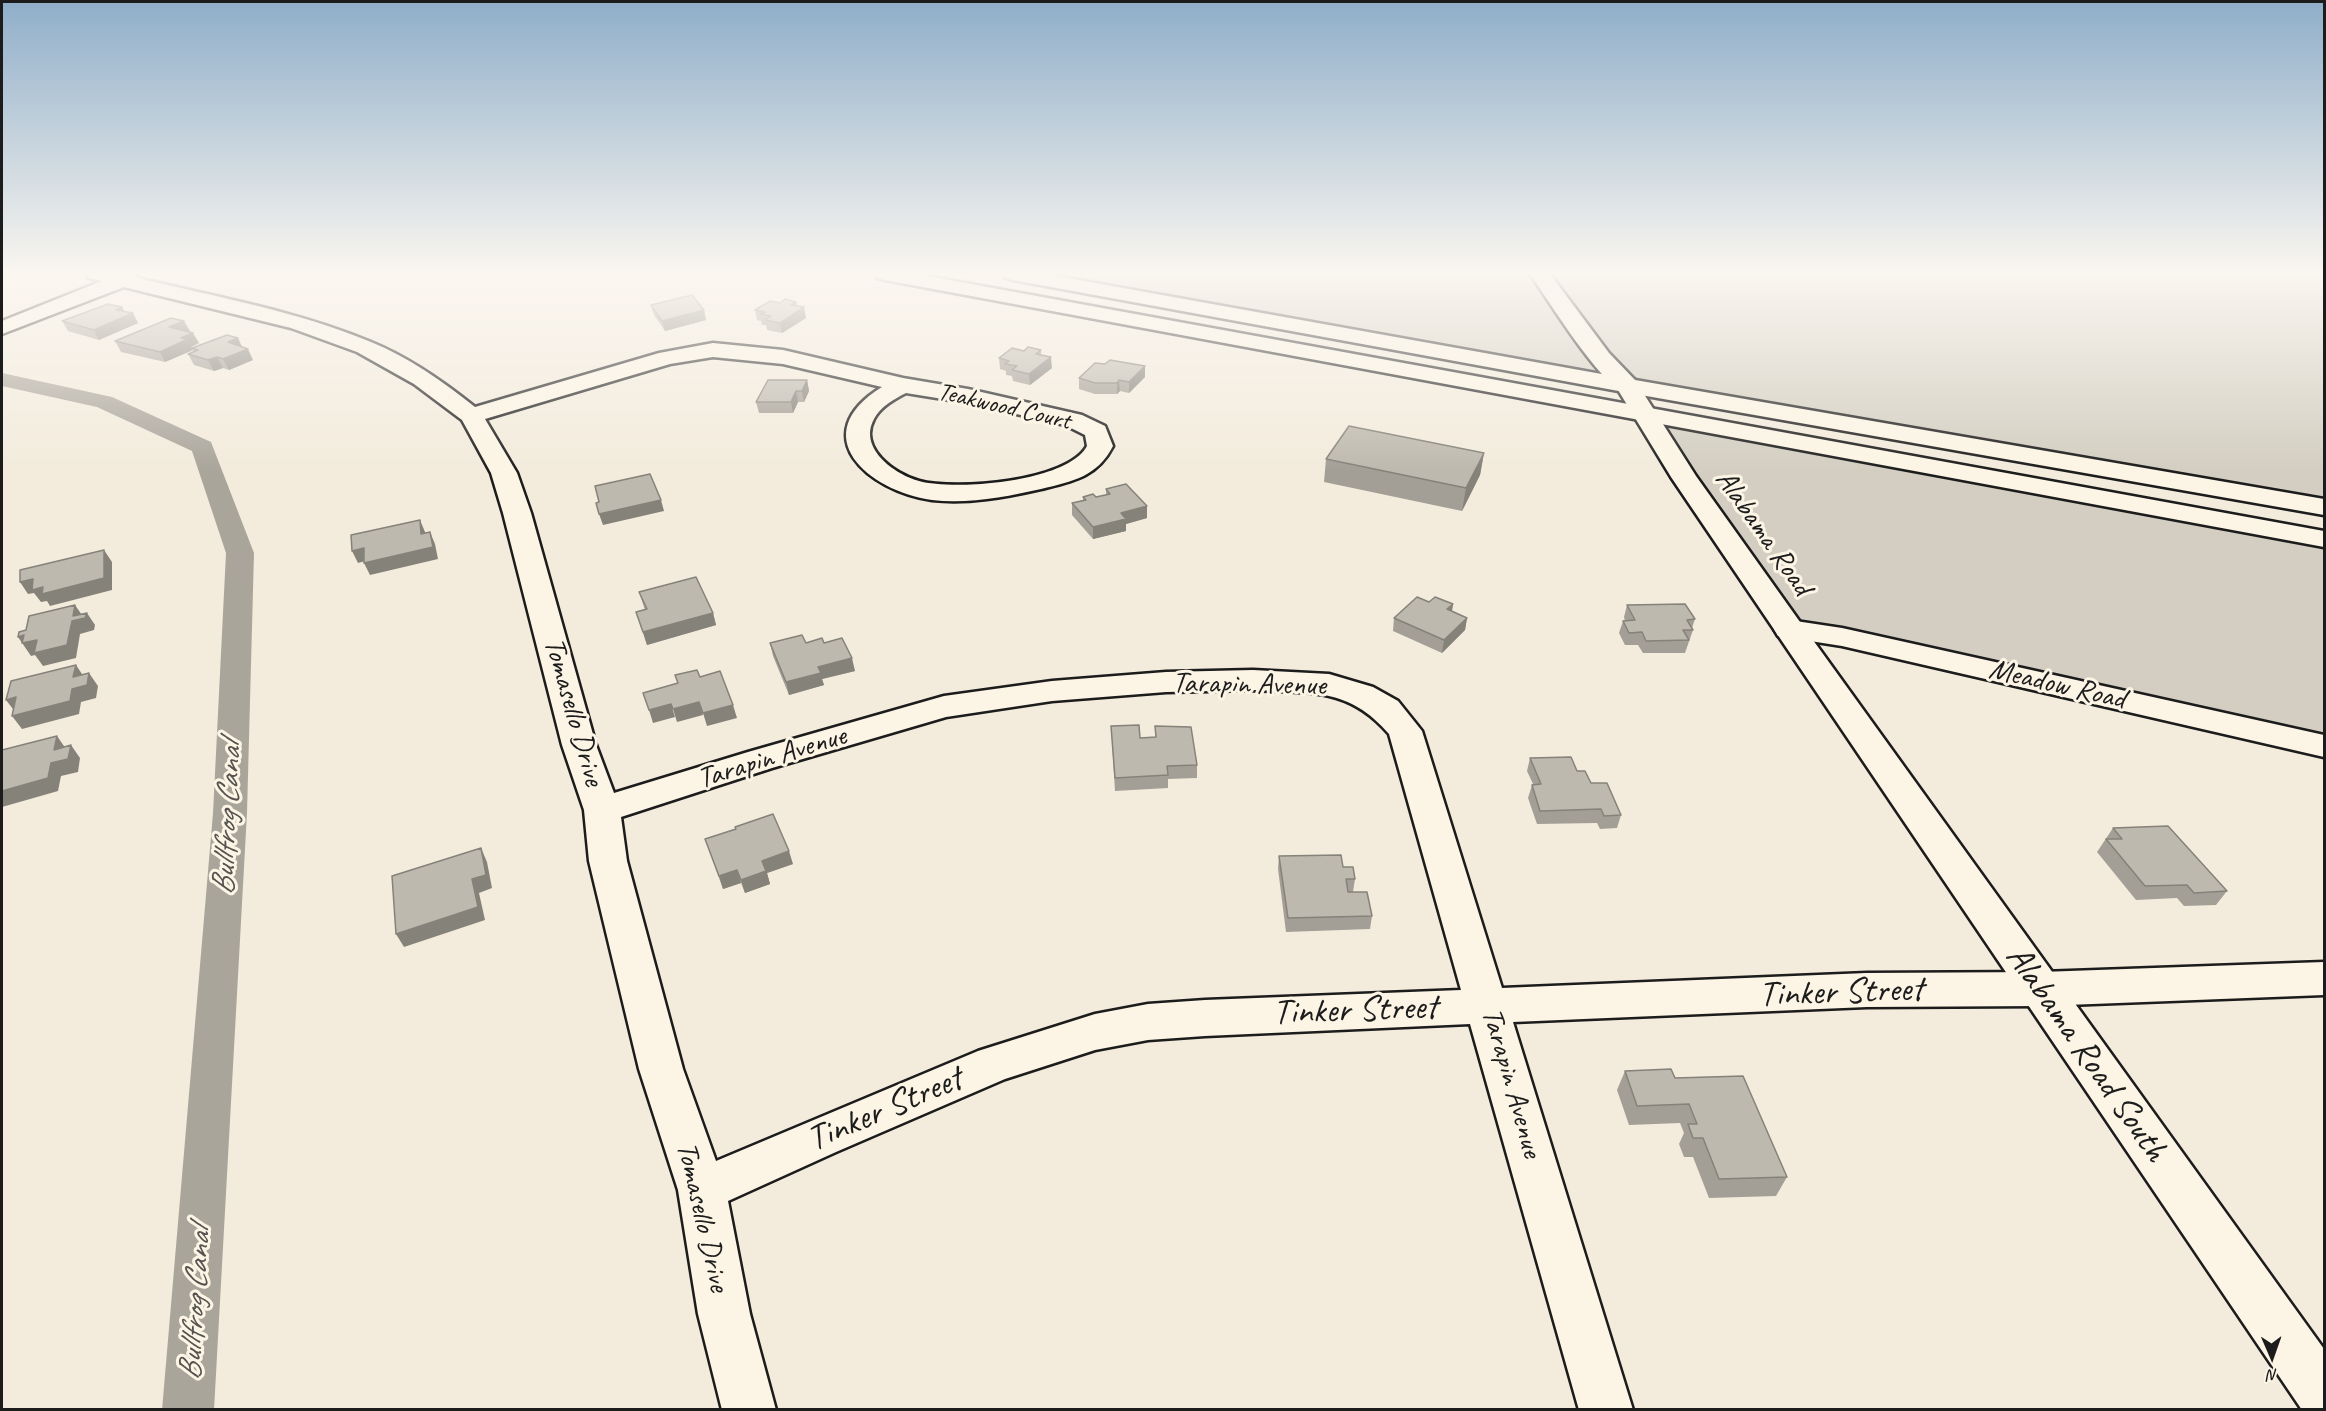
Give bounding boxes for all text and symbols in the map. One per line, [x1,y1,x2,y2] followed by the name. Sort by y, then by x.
[935,377,1073,437] street label: Teakwood Court
[1707,463,1819,603] street label: Alabama Road
[535,634,611,790] street label: Tomasello Drive
[1985,652,2129,718] street label: Meadow Road
[1172,666,1326,704] street label: Tarapin Avenue
[693,718,851,798] street label: Tarapin Avenue
[205,742,251,896] water label: Bullfrog Canal
[1995,938,2177,1170] street label: Alabama Road South
[1758,969,1924,1017] street label: Tinker Street
[1272,987,1438,1035] street label: Tinker Street
[1473,1004,1549,1162] street label: Tarapin Avenue
[801,1058,969,1162] street label: Tinker Street
[667,1139,737,1295] street label: Tomasello Drive
[172,1227,220,1381] water label: Bullfrog Canal
[2242,1327,2302,1387] north arrow
[2267,1365,2278,1385] text: N

